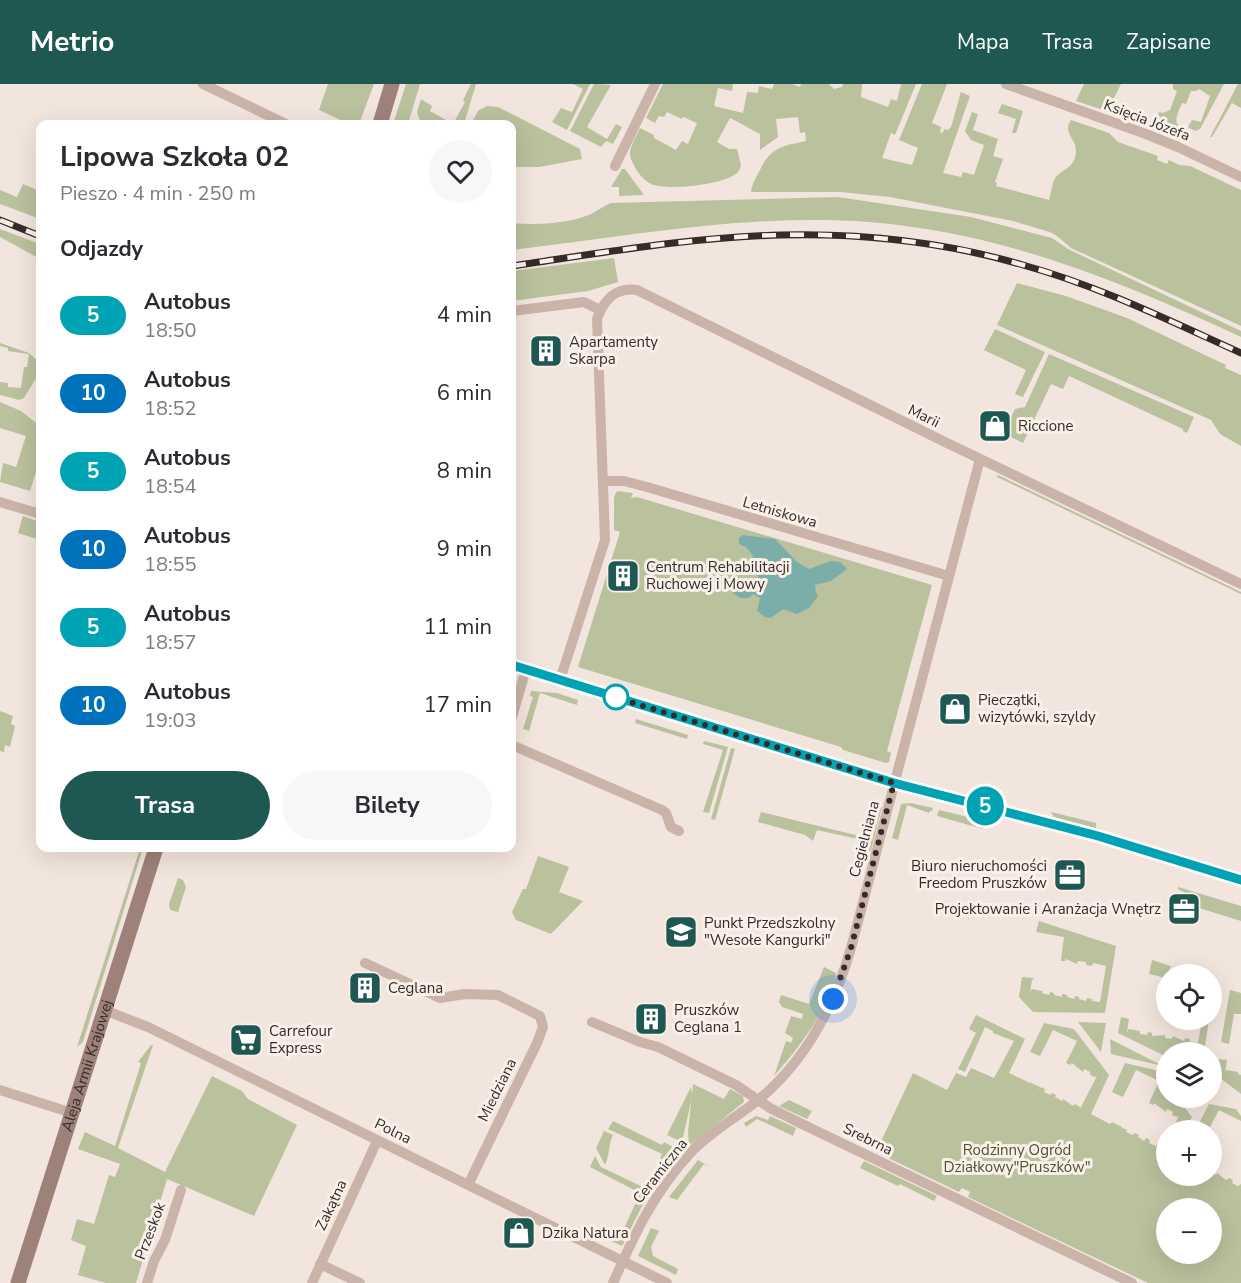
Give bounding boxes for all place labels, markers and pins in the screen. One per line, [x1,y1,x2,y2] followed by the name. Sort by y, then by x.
[569,332,658,369] place label: Apartamenty Skarpa
[528,333,564,369] building icon: Apartamenty Skarpa
[977,408,1013,444] shop icon: Riccione
[1018,416,1074,436] place label: Riccione
[646,557,789,594] place label: Centrum Rehabilitacji Ruchowej i Mowy
[605,558,641,594] building icon: Centrum Rehabilitacji Ruchowej i Mowy
[603,684,629,710] unlabelled marker
[978,690,1096,727] place label: Pieczątki, wizytówki, szyldy
[937,691,973,727] shop icon: Pieczątki, wizytówki, szyldy
[911,856,1047,893] place label: Biuro nieruchomości Freedom Pruszków
[1052,857,1088,893] office icon: Biuro nieruchomości Freedom Pruszków
[1166,891,1202,927] office icon: Projektowanie i Aranżacja Wnętrz
[935,899,1161,919] place label: Projektowanie i Aranżacja Wnętrz
[704,913,836,950] place label: Punkt Przedszkolny "Wesołe Kangurki"
[663,914,699,950] school or university icon: Punkt Przedszkolny "Wesołe Kangurki"
[347,970,383,1006] building icon: Ceglana
[388,978,443,998] place label: Ceglana
[674,1000,742,1037] place label: Pruszków Ceglana 1
[633,1001,669,1037] building icon: Pruszków Ceglana 1
[269,1021,333,1058] place label: Carrefour Express
[228,1022,264,1058] supermarket icon: Carrefour Express
[501,1215,537,1251] shop icon: Dzika Natura
[542,1223,629,1243] place label: Dzika Natura

